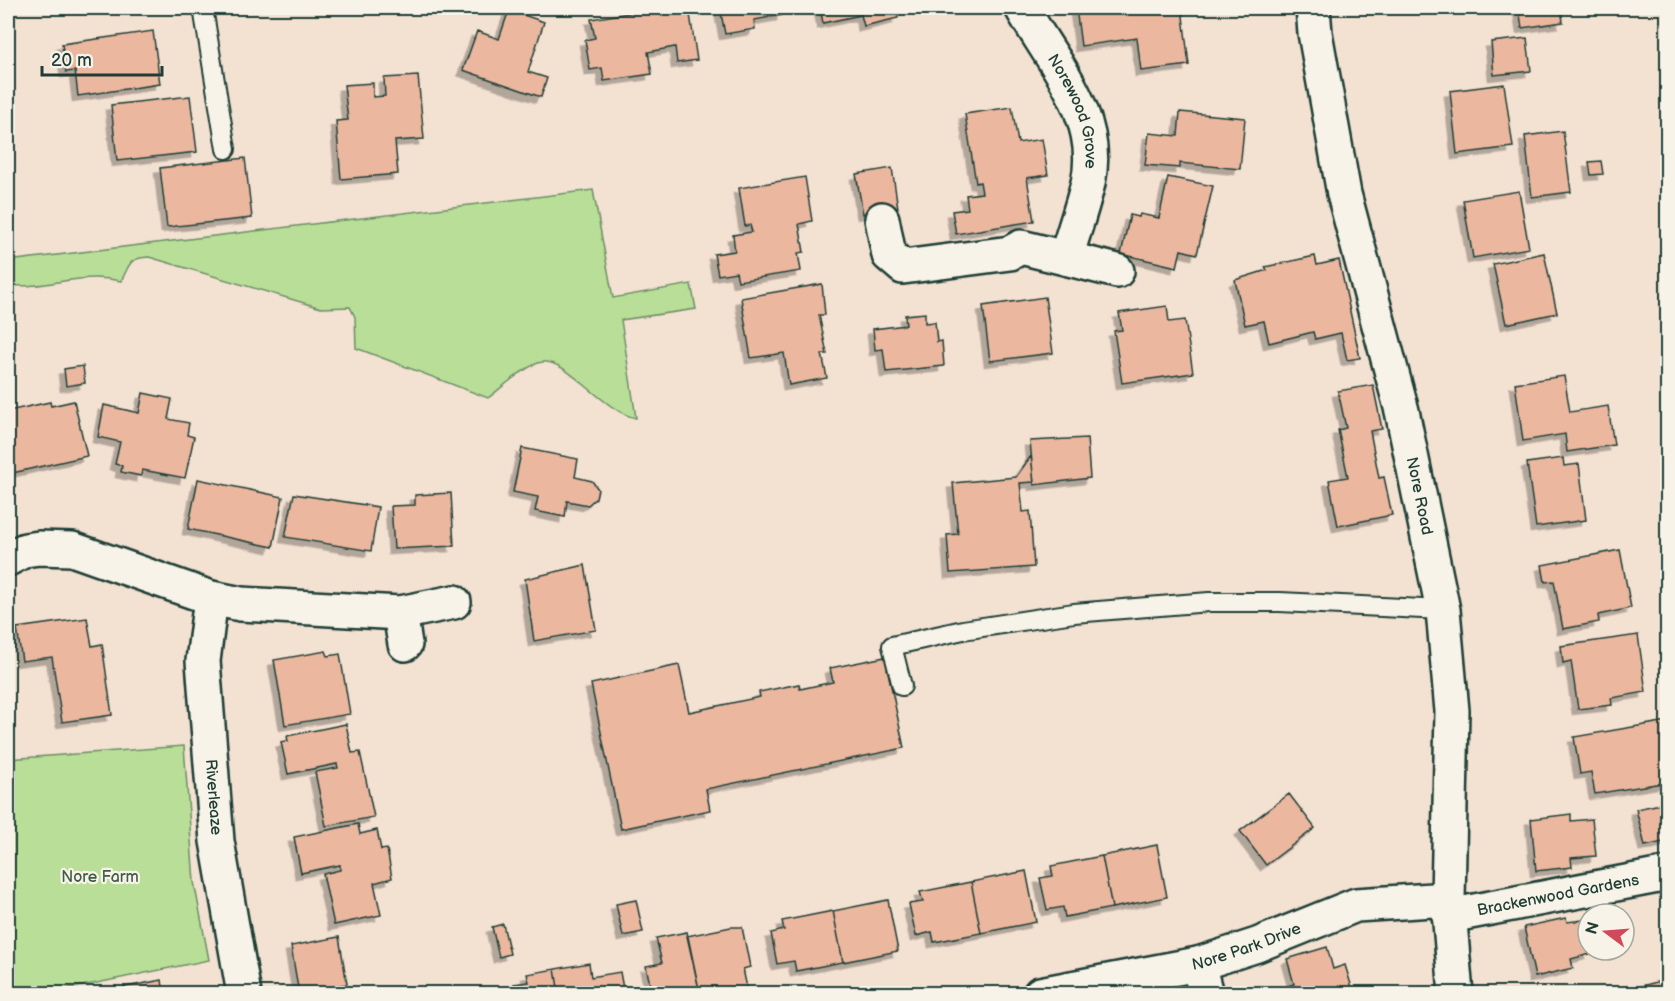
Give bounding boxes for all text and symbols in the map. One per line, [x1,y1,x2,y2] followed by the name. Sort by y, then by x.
[42,39,162,77] scale bar
[51,50,92,71] text: 20 m
[1043,51,1100,170] street label: Norewood Grove
[1402,455,1437,537] street label: Nore Road
[201,758,226,836] street label: Riverleaze
[61,868,139,887] park label: Nore Farm
[1475,870,1641,920] street label: Brackenwood Gardens
[1576,902,1636,962] north arrow
[1190,919,1304,974] street label: Nore Park Drive
[1582,920,1604,937] text: N

